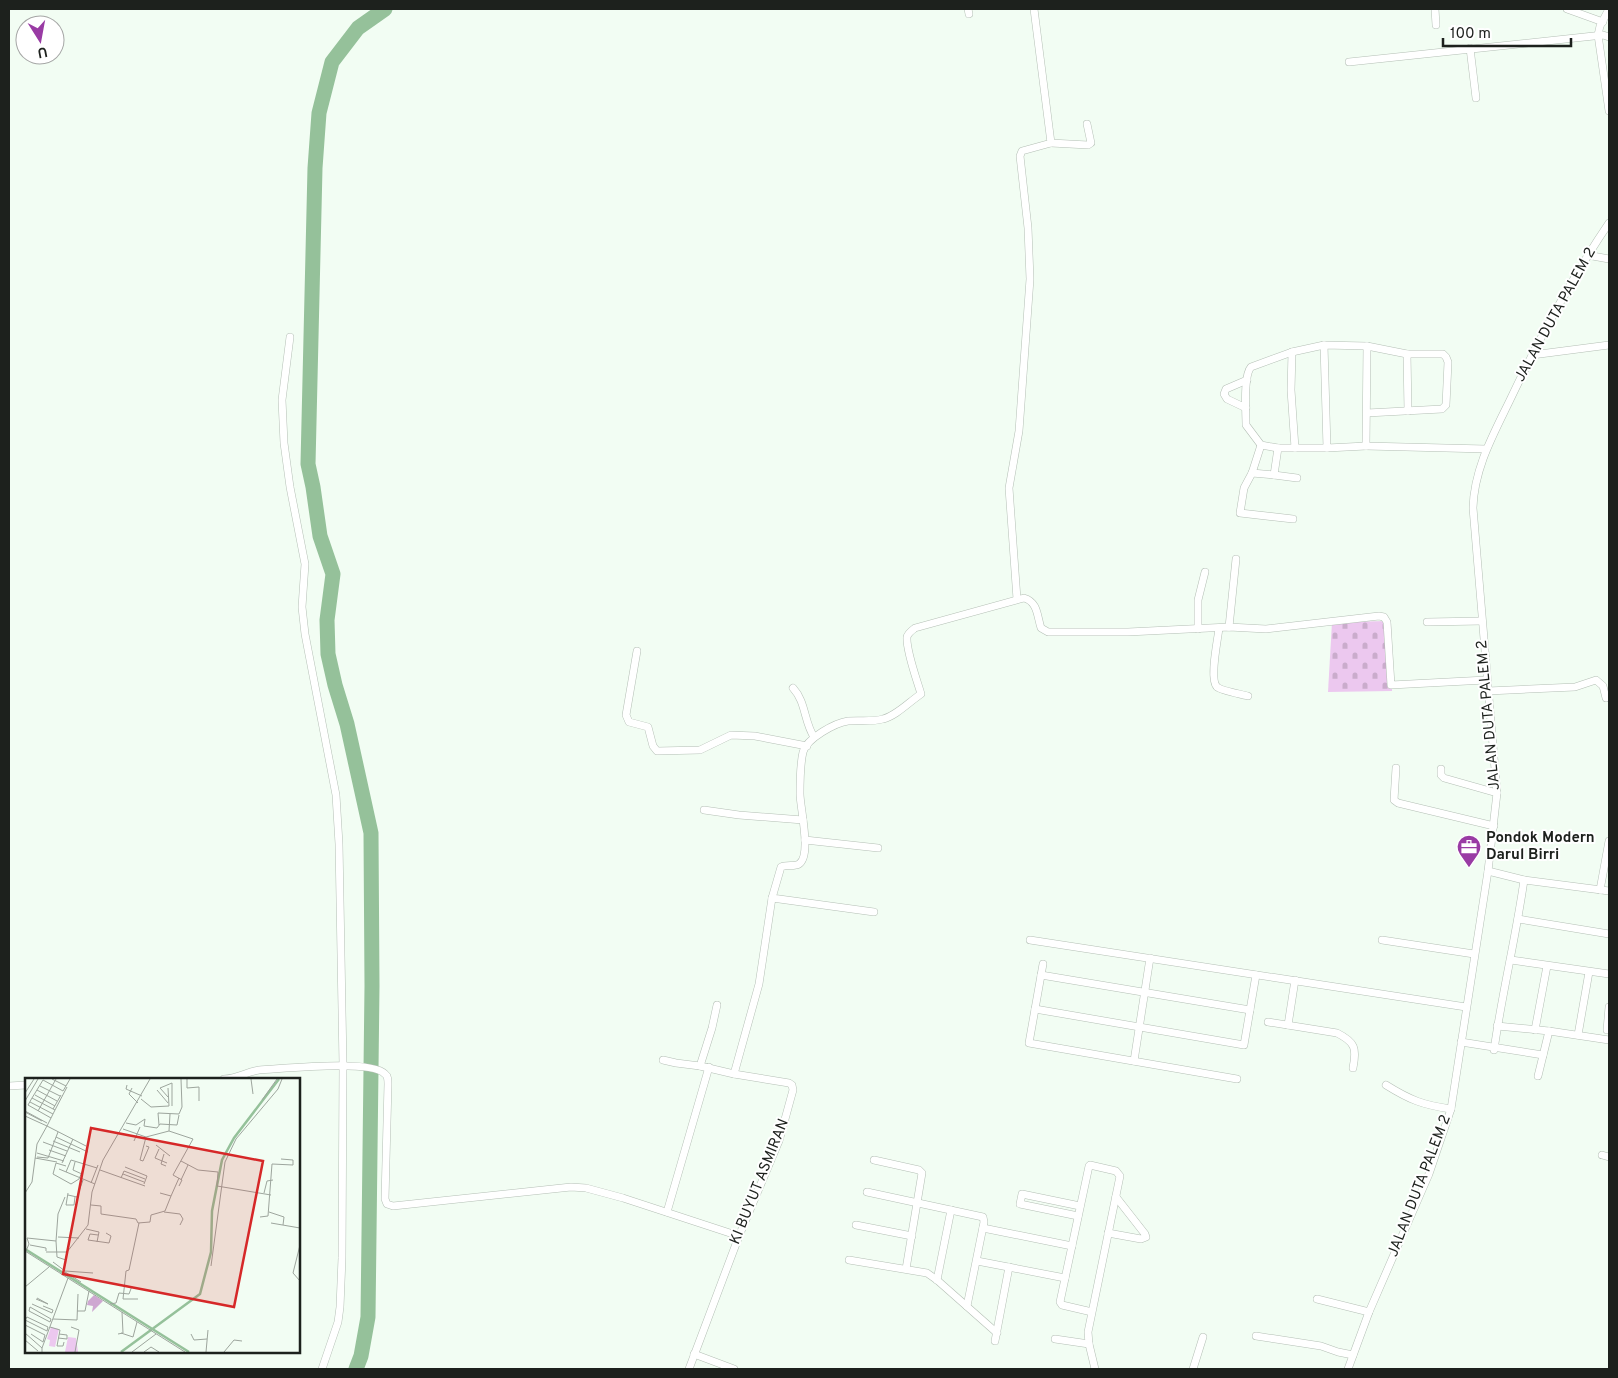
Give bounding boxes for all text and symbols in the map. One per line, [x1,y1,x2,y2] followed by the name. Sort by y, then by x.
[15,15,65,65] north arrow
[1443,15,1570,47] scale bar
[1450,25,1491,44] text: 100 m
[36,42,49,61] text: U
[1511,244,1601,386] street label: JALAN DUTA PALEM 2
[1473,639,1505,791] street label: JALAN DUTA PALEM 2
[1486,829,1595,865] place label: Pondok Modern Darul Birri
[1456,834,1482,868] office icon: Pondok Modern Darul Birri
[25,1078,300,1353] inset map
[1384,1112,1456,1260] street label: JALAN DUTA PALEM 2
[726,1116,794,1248] street label: KI BUYUT ASMIRAN

